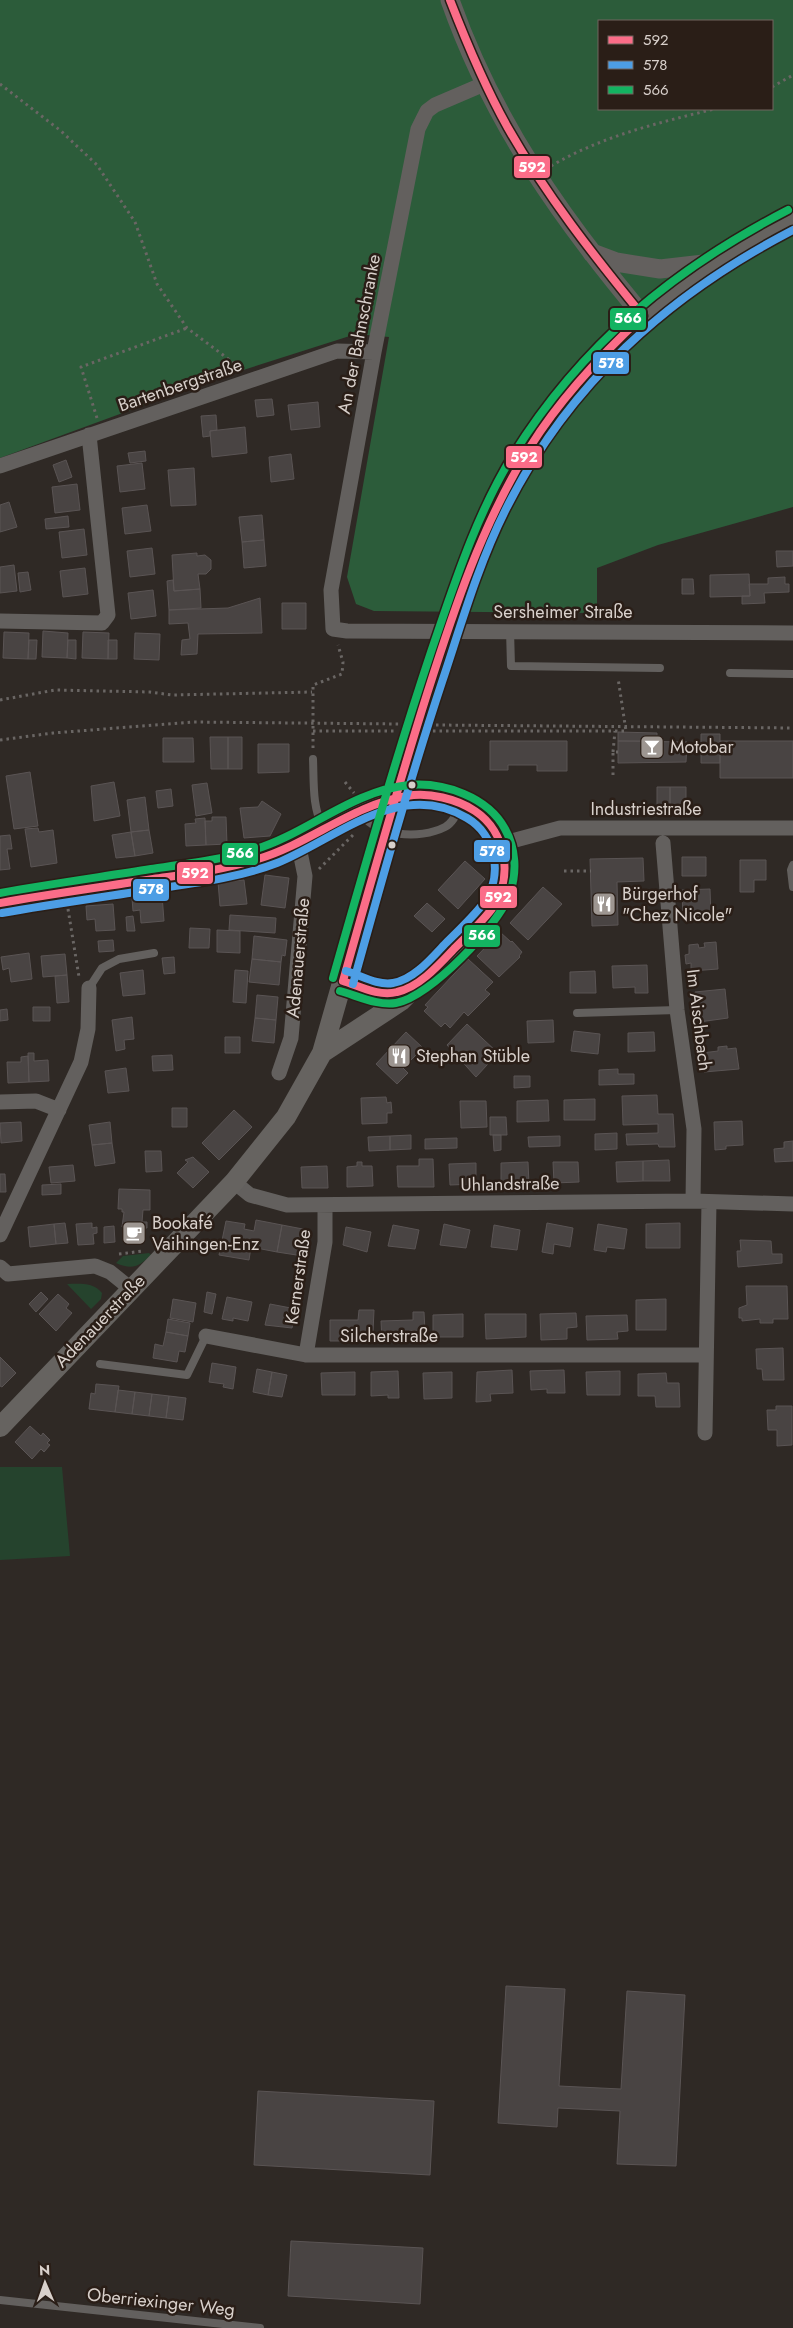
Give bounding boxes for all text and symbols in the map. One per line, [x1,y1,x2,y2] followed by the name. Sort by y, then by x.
[598,20,773,110] legend
[643,29,669,51] text: 592
[643,54,668,76] text: 578
[643,79,669,101] text: 566
[513,155,551,179] line badge: 592
[518,157,546,177] text: 592
[331,252,387,416] street label: An der Bahnschranke
[609,307,647,331] line badge: 566
[614,308,642,328] text: 566
[592,351,630,375] line badge: 578
[115,352,245,418] street label: Bartenbergstraße
[598,353,624,373] text: 578
[505,445,543,469] line badge: 592
[510,447,538,467] text: 592
[493,599,633,625] street label: Sersheimer Straße
[639,734,665,760] bar icon: Motobar
[670,734,734,760] place label: Motobar
[407,780,417,790] unlabelled marker
[590,796,702,822] street label: Industriestraße
[473,839,511,863] line badge: 578
[387,840,397,850] unlabelled marker
[479,841,505,861] text: 578
[221,842,259,866] line badge: 566
[226,843,254,863] text: 566
[176,861,214,885] line badge: 592
[181,863,209,883] text: 592
[132,878,170,902] line badge: 578
[138,879,164,899] text: 578
[622,881,733,928] place label: Bürgerhof "Chez Nicole"
[479,885,518,909] line badge: 592
[484,887,512,907] text: 592
[591,891,617,917] restaurant icon: Bürgerhof "Chez Nicole"
[280,897,316,1019] street label: Adenauerstraße
[463,924,501,948] line badge: 566
[468,925,496,945] text: 566
[680,967,718,1073] street label: Im Aischbach
[386,1043,412,1069] restaurant icon: Stephan Stüble
[416,1043,530,1069] place label: Stephan Stüble
[460,1170,560,1198] street label: Uhlandstraße
[152,1210,260,1257] place label: Bookafé Vaihingen-Enz
[121,1220,147,1246] cafe icon: Bookafé Vaihingen-Enz
[278,1228,318,1326] street label: Kernerstraße
[49,1269,151,1373] street label: Adenauerstraße
[340,1323,438,1349] street label: Silcherstraße
[20,2258,70,2308] north arrow
[39,2260,50,2280] text: N
[86,2281,236,2323] street label: Oberriexinger Weg

